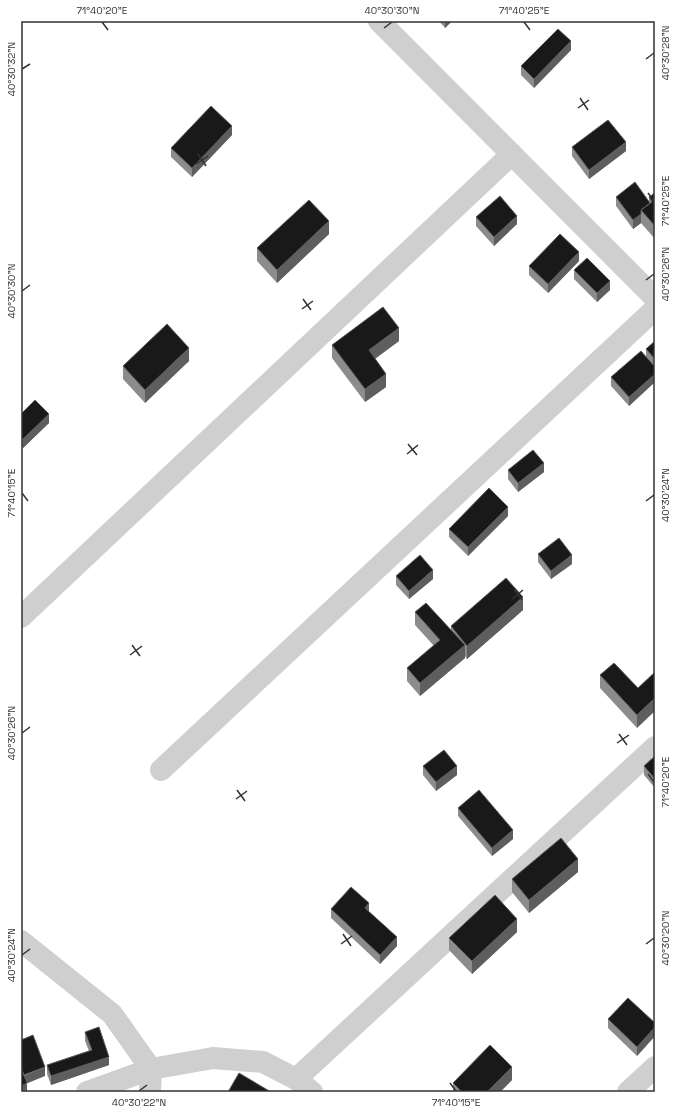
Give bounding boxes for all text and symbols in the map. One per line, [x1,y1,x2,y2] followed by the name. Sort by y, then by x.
[76,4,128,17] text: 71°40'20"E
[365,4,419,17] text: 40°30'30"N
[499,4,550,17] text: 71°40'25"E
[659,26,672,80] text: 40°30'28"N
[5,42,18,96] text: 40°30'32"N
[659,175,672,226] text: 71°40'25"E
[659,247,672,301] text: 40°30'26"N
[5,264,18,318] text: 40°30'30"N
[5,468,18,517] text: 71°40'15"E
[659,468,672,522] text: 40°30'24"N
[5,706,18,760] text: 40°30'26"N
[659,756,672,808] text: 71°40'20"E
[659,911,672,965] text: 40°30'20"N
[5,928,18,982] text: 40°30'24"N
[112,1096,166,1109] text: 40°30'22"N
[432,1096,481,1109] text: 71°40'15"E

